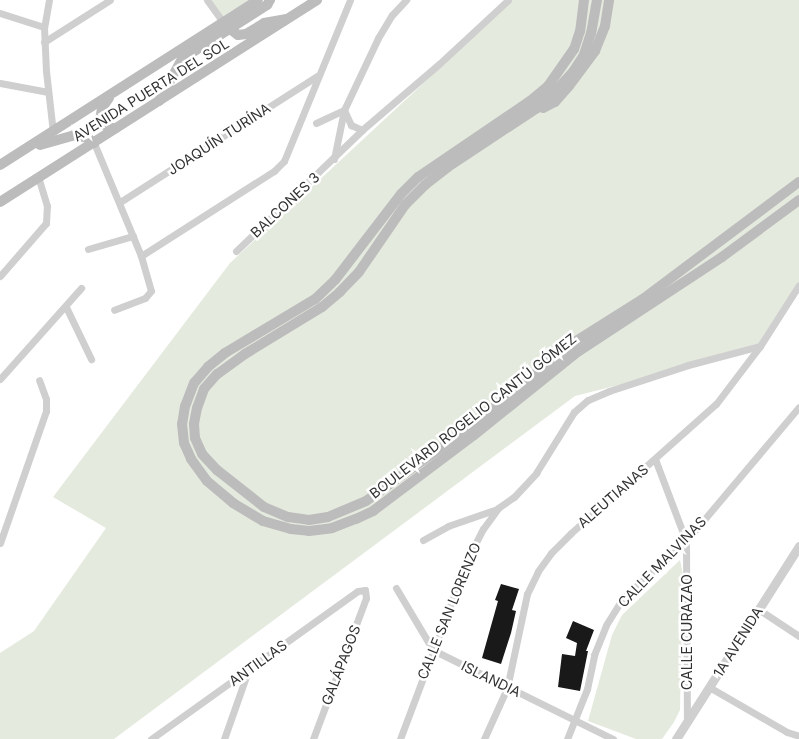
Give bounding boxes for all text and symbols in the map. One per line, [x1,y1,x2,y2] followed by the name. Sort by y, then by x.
[70,35,232,145] street label: AVENIDA PUERTA DEL SOL
[164,99,274,179] street label: JOAQUÍN TURÍNA
[247,169,323,241] street label: BALCONES 3
[366,330,580,502] street label: BOULEVARD ROGELIO CANTÚ GÓMEZ
[574,461,652,531] street label: ALEUTIANAS
[614,513,710,611] street label: CALLE MALVINAS
[414,540,484,682] street label: CALLE SAN LORENZO
[679,574,695,690] street label: CALLE CURAZAO
[710,604,766,680] street label: 1A AVENIDA
[318,623,364,707] street label: GALÁPAGOS
[226,636,290,690] street label: ANTILLAS
[458,657,524,701] street label: ISLANDIA

